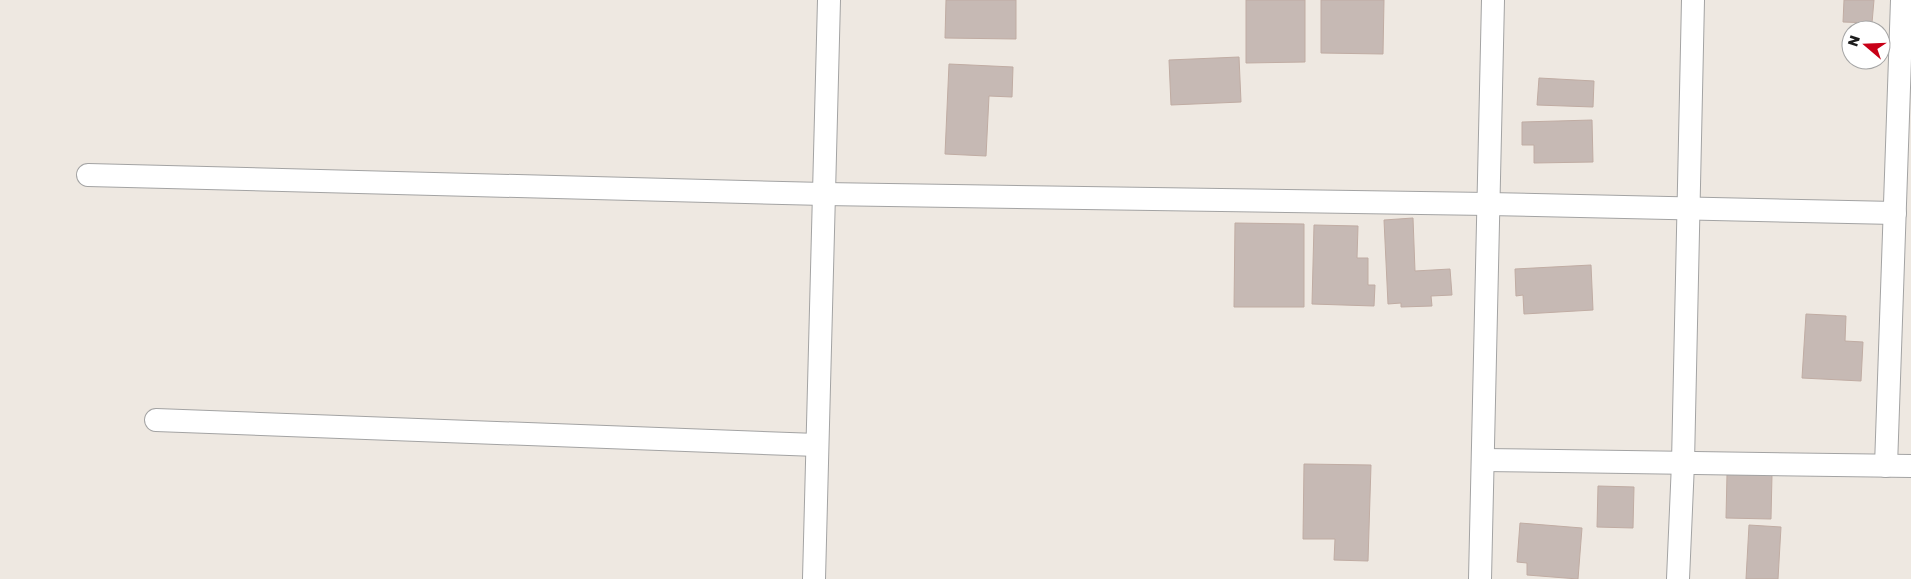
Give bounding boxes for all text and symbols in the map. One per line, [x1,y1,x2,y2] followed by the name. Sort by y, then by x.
[1841,20,1891,70] north arrow
[1843,33,1863,48] text: N

